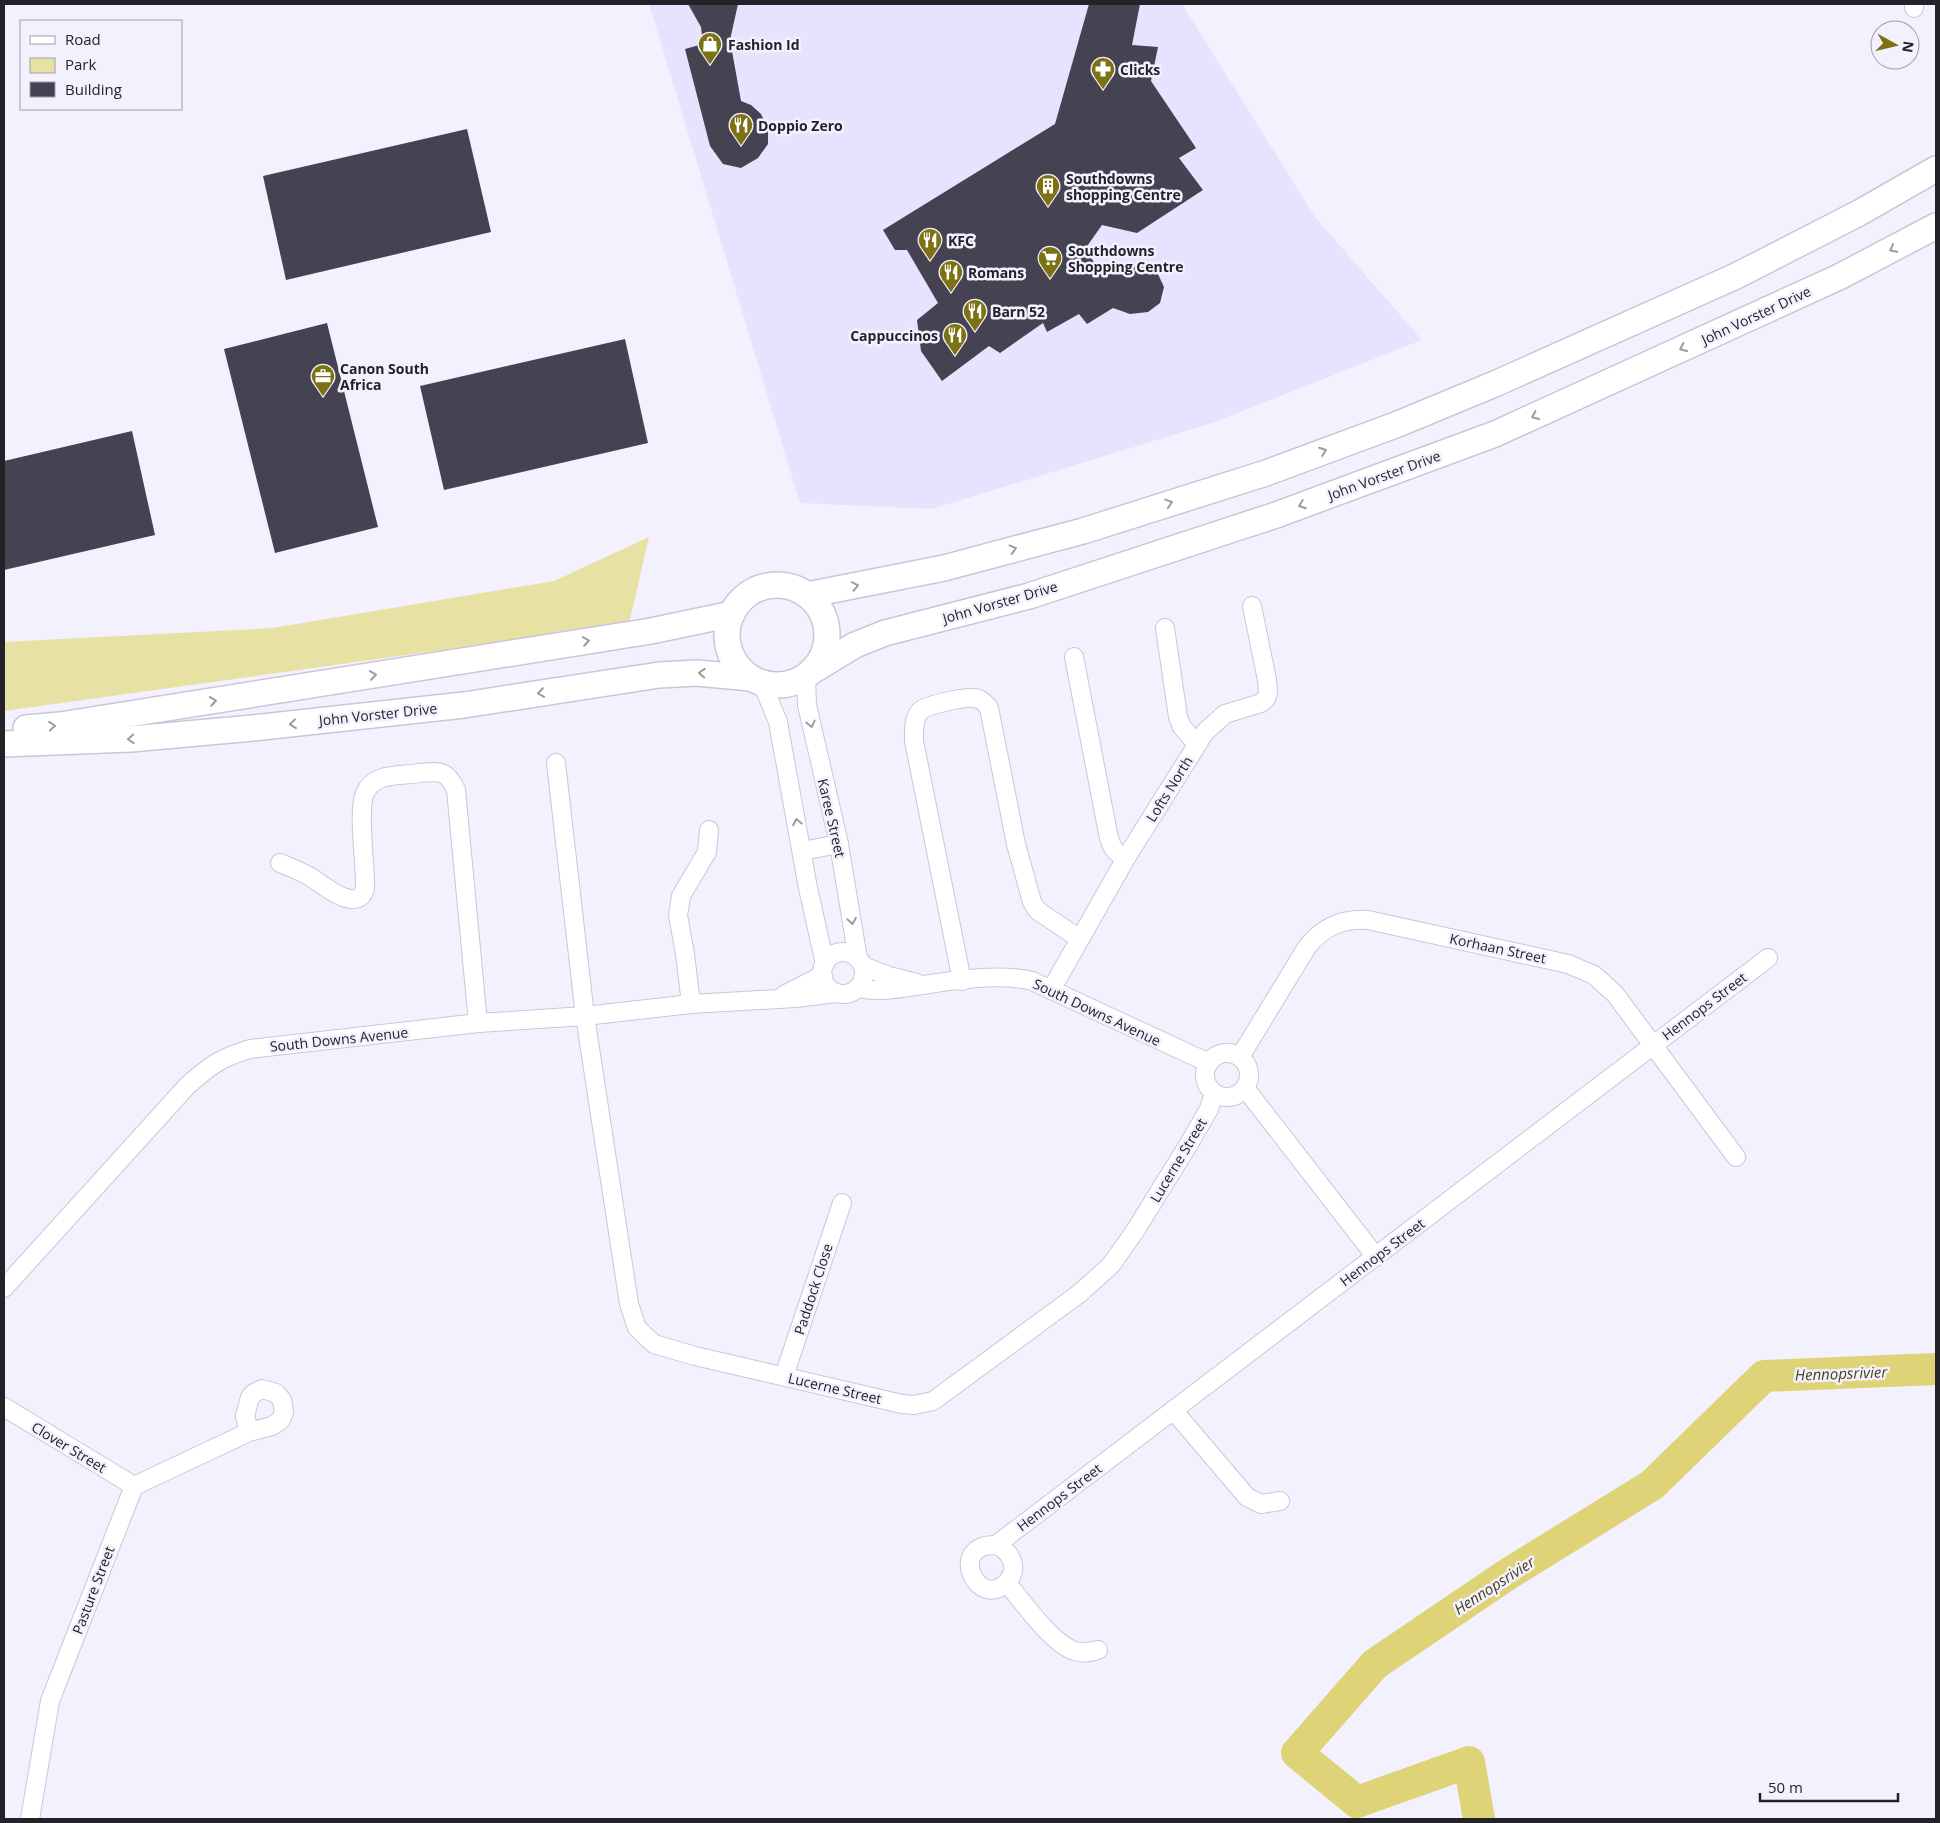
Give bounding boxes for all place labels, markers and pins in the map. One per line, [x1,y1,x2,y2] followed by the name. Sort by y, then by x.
[697,31,723,65] shop icon: Fashion Id
[728,35,800,54] place label: Fashion Id
[1090,56,1116,90] pharmacy icon: Clicks
[1120,60,1160,79] place label: Clicks
[728,112,754,146] restaurant icon: Doppio Zero
[758,116,843,135] place label: Doppio Zero
[1066,169,1181,204] place label: Southdowns shopping Centre
[1035,173,1061,207] building icon: Southdowns shopping Centre
[917,227,943,261] restaurant icon: KFC
[948,231,974,250] place label: KFC
[1068,241,1183,276] place label: Southdowns Shopping Centre
[1037,245,1063,279] supermarket icon: Southdowns Shopping Centre
[938,259,964,293] restaurant icon: Romans
[968,263,1024,282] place label: Romans
[962,298,988,332] restaurant icon: Barn 52
[992,302,1045,321] place label: Barn 52
[942,322,968,356] restaurant icon: Cappuccinos
[850,326,938,345] place label: Cappuccinos
[340,359,429,394] place label: Canon South Africa
[310,363,336,397] office icon: Canon South Africa

